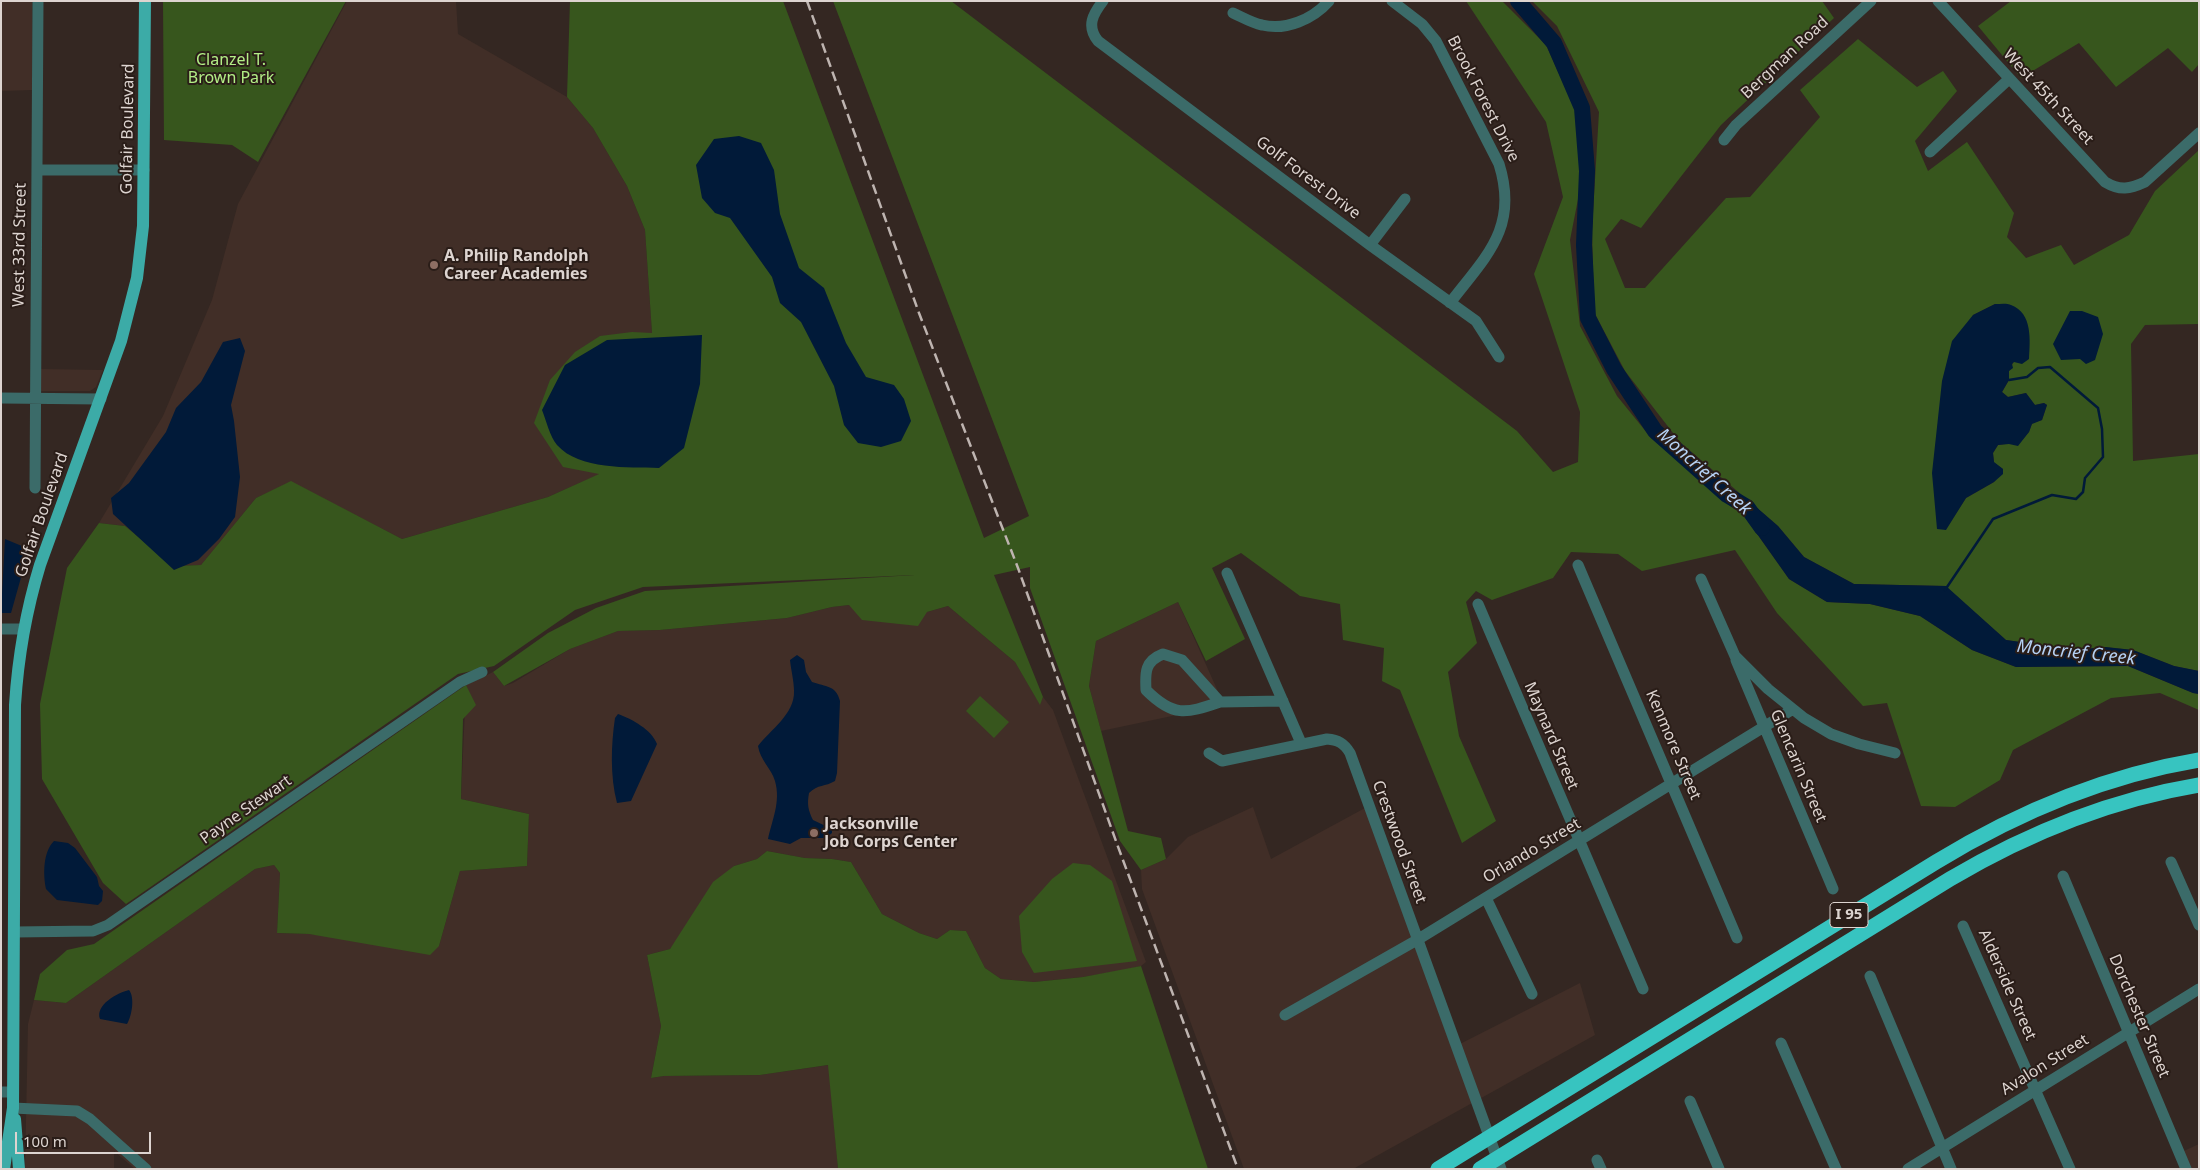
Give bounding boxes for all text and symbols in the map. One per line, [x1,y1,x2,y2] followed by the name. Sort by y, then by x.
[1737,13,1833,103] street label: Bergman Road
[1443,33,1523,165] street label: Brook Forest Drive
[1999,45,2097,149] street label: West 45th Street
[188,50,274,88] park label: Clanzel T. Brown Park
[117,63,139,195] street label: Golfair Boulevard
[1252,133,1364,223] street label: Golf Forest Drive
[9,183,31,307] street label: West 33rd Street
[444,246,589,284] place label: A. Philip Randolph Career Academies
[428,259,440,271] marker: A. Philip Randolph Career Academies
[1652,424,1756,520] water label: Moncrief Creek
[12,450,72,580] street label: Golfair Boulevard
[2016,636,2136,670] water label: Moncrief Creek
[1520,679,1582,793] street label: Maynard Street
[1641,687,1705,803] street label: Kenmore Street
[1766,707,1830,825] street label: Glencarin Street
[197,771,295,849] street label: Payne Stewart
[1368,778,1430,906] street label: Crestwood Street
[824,814,957,852] place label: Jacksonville Job Corps Center
[1480,814,1584,888] street label: Orlando Street
[808,827,820,839] marker: Jacksonville Job Corps Center
[1830,902,1868,928] road number: I 95
[1974,927,2040,1043] street label: Alderside Street
[2104,951,2174,1081] street label: Dorchester Street
[1998,1030,2092,1100] street label: Avalon Street
[18,1122,154,1154] scale bar
[23,1131,67,1151] text: 100 m

